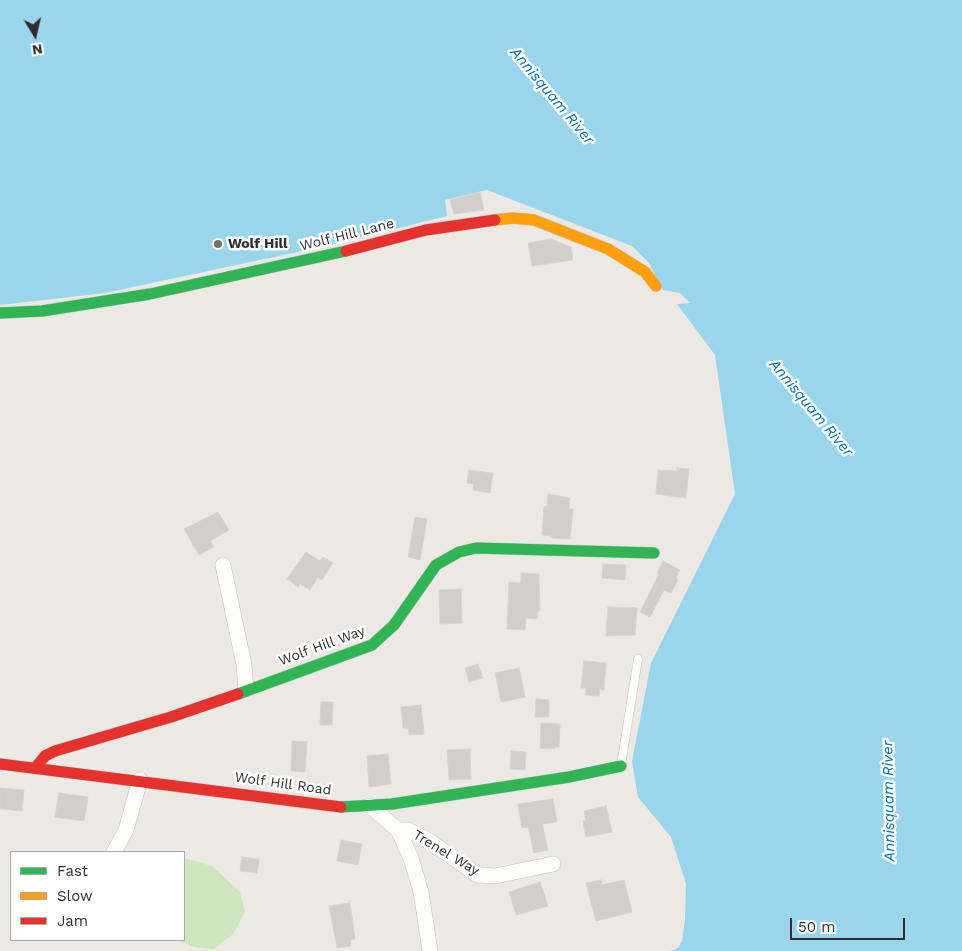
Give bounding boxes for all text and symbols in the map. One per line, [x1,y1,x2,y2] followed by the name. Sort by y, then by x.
[10,10,60,60] north arrow
[31,41,44,59] text: N
[506,44,598,148] water label: Annisquam River
[298,215,396,255] street label: Wolf Hill Lane
[228,236,288,252] place label: Wolf Hill
[212,238,224,250] marker: Wolf Hill
[765,356,857,460] water label: Annisquam River
[276,623,368,669] street label: Wolf Hill Way
[879,740,899,862] water label: Annisquam River
[234,769,332,799] street label: Wolf Hill Road
[410,827,482,879] street label: Trenel Way
[10,851,185,941] legend
[57,862,88,880] text: Fast
[57,887,93,905] text: Slow
[792,908,907,940] scale bar
[57,912,88,930] text: Jam
[798,918,835,936] text: 50 m

